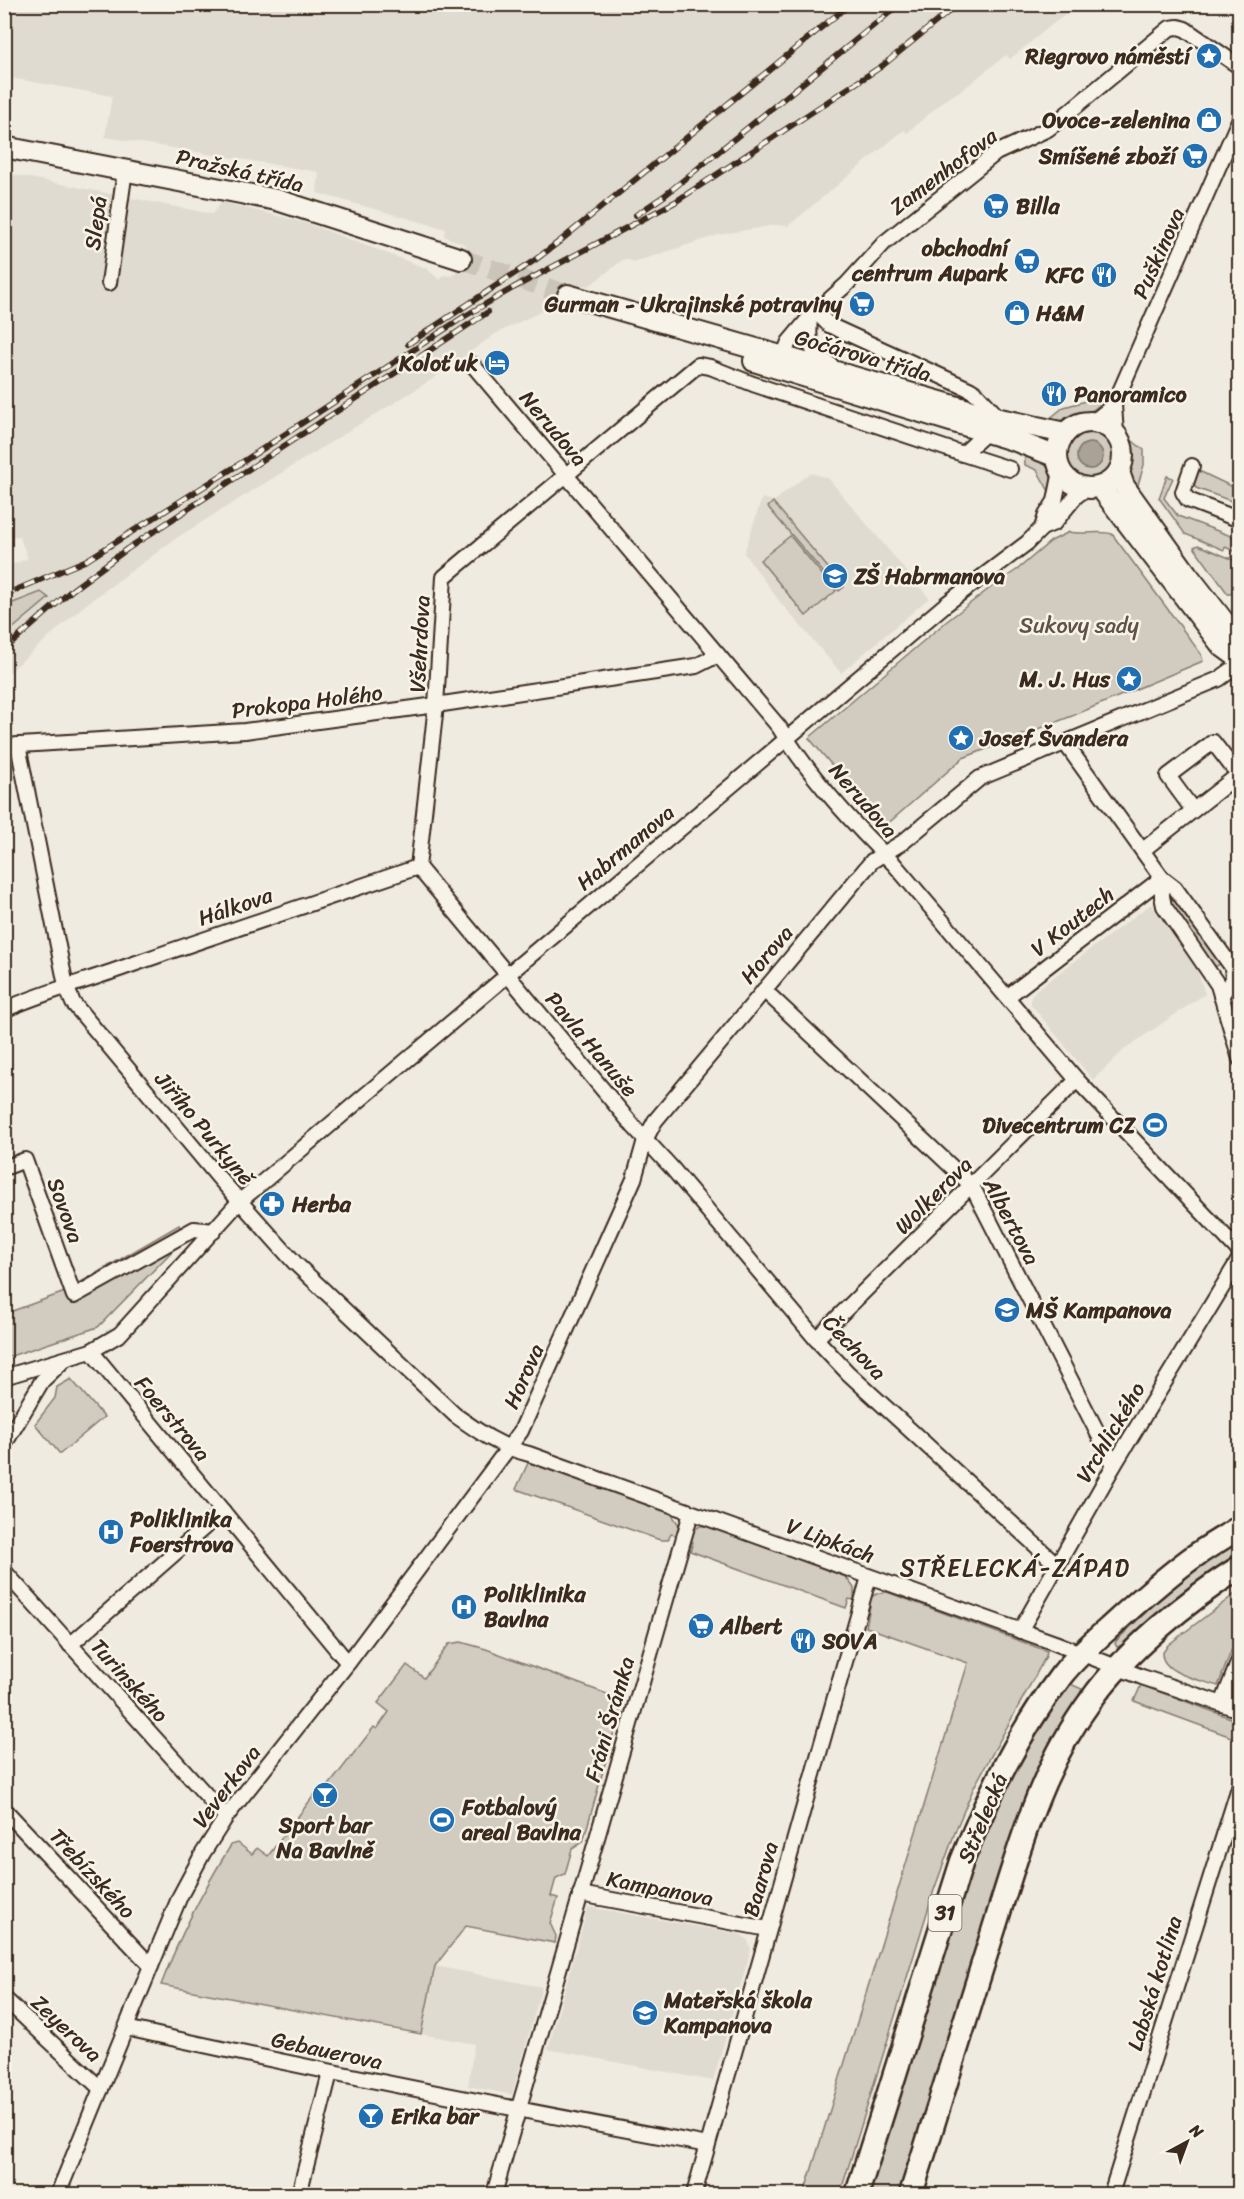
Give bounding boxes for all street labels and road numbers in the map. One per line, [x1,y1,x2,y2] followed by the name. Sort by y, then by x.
[881,117,1007,225] street label: Zamenhofova
[172,137,308,204] street label: Pražská třída
[72,194,119,253] street label: Slepá
[1121,201,1196,305] street label: Puškinova
[790,317,936,394] street label: Gočárova třída
[509,381,598,476] street label: Nerudova
[397,594,442,694] street label: Všehrdova
[229,673,385,730] street label: Prokopa Holého
[819,753,908,848] street label: Nerudova
[567,794,684,901] street label: Habrmanova
[192,875,279,937] street label: Hálkova
[1022,876,1123,967] street label: V Koutech
[730,916,803,993] street label: Horova
[535,982,648,1106] street label: Pavla Hanuše
[144,1061,266,1196] street label: Jiřího Purkyně
[885,1147,982,1244] street label: Wolkerova
[972,1169,1051,1272] street label: Albertova
[36,1172,95,1249] street label: Sovova
[813,1305,896,1390] street label: Čechova
[492,1337,555,1415] street label: Horova
[124,1366,221,1471] street label: Foerstrova
[1065,1374,1156,1490] street label: Vrchlického
[781,1506,881,1575] street label: V Lipkách
[81,1629,179,1732] street label: Turinského
[573,1652,646,1787] street label: Fráni Šrámka
[182,1736,271,1837] street label: Veverkova
[946,1767,1019,1870] street label: Střelecká
[40,1818,146,1928] street label: Třebízského
[731,1837,790,1922] street label: Baarova
[603,1859,717,1918] street label: Kampanova
[928,1895,962,1931] road number: 31
[1115,1911,1194,2056] street label: Labská kotlina
[21,1984,112,2072] street label: Zeyerova
[268,2020,386,2081] street label: Gebauerova

